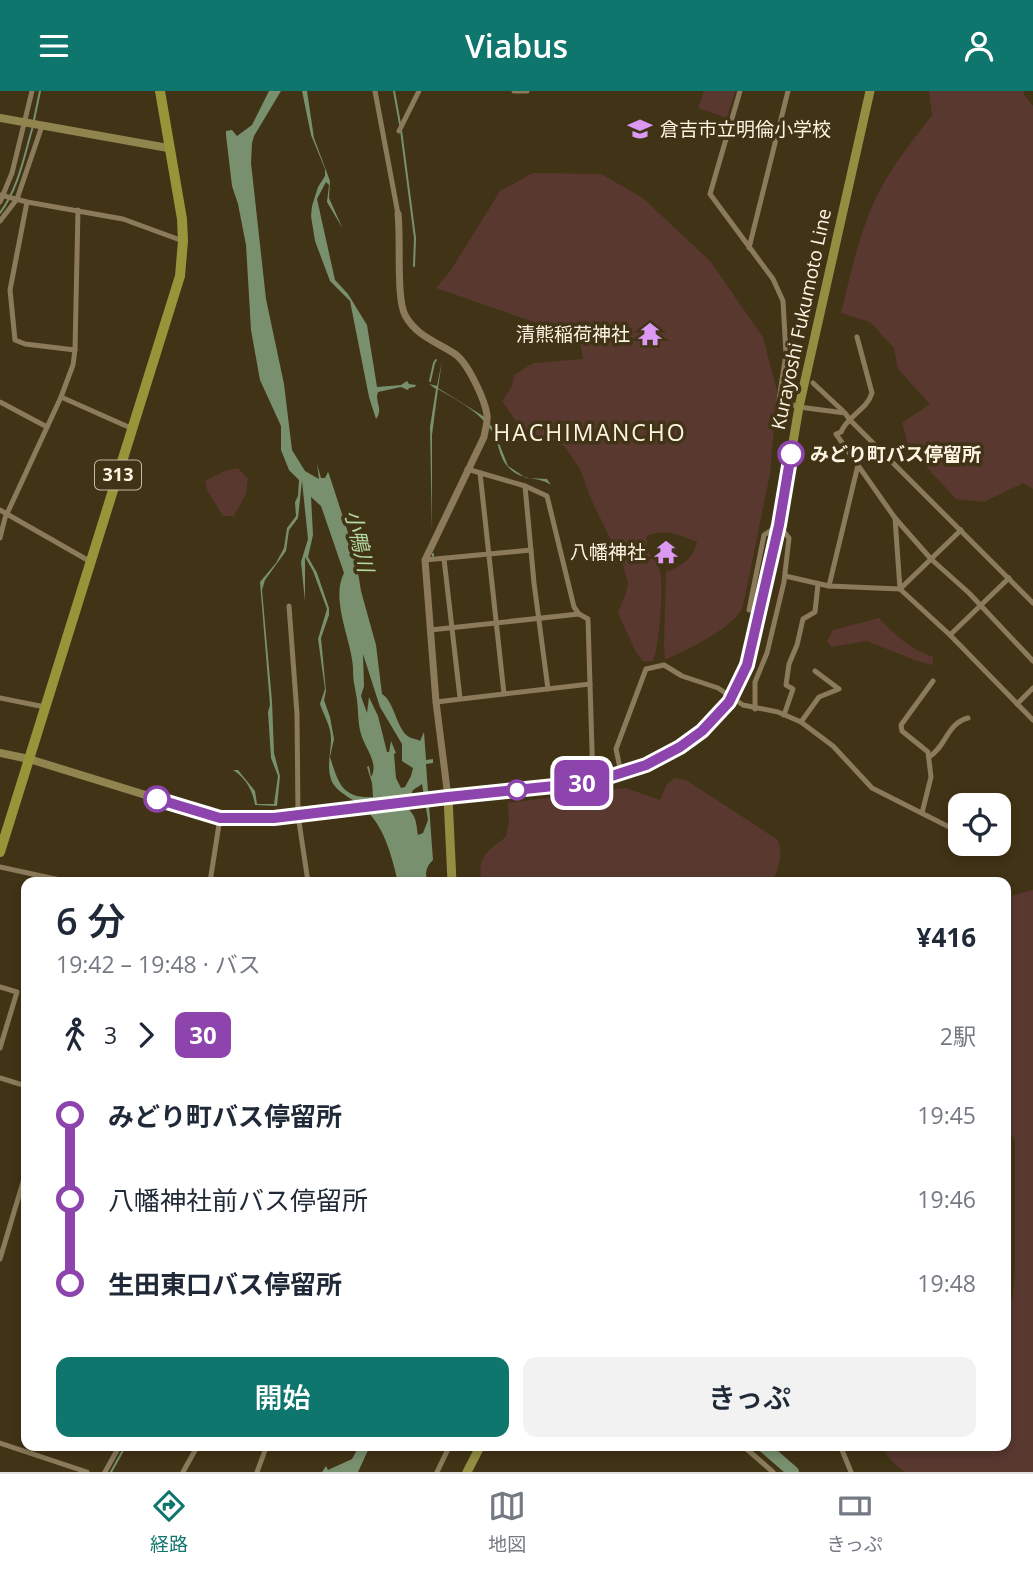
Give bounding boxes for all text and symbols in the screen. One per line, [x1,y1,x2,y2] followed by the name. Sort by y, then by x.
[465,24,568,67] text: Viabus
[35,27,73,65] icon: menu
[960,27,998,65] icon: person
[626,115,654,143] school or university icon: 倉吉市立明倫小学校
[660,116,831,142] place label: 倉吉市立明倫小学校
[765,206,837,432] street label: Kurayoshi Fukumoto Line
[636,320,664,348] temple icon: 清熊稲荷神社
[516,321,630,347] place label: 清熊稲荷神社
[493,416,687,448] district label: HACHIMANCHO
[778,441,804,467] marker: みどり町バス停留所
[810,441,981,467] place label: みどり町バス停留所
[95,461,141,489] road number: 313
[339,507,381,577] water label: 小鴨川
[652,538,680,566] temple icon: 八幡神社
[570,539,646,565] place label: 八幡神社
[550,760,614,806] line badge: 30
[568,766,596,799] text: 30
[507,780,527,800] unlabelled marker
[144,786,170,812] unlabelled marker
[948,793,1011,856] map controls
[948,793,1011,856] button: locate
[56,894,126,946] text: 6 分
[917,919,976,955] text: ¥416
[56,948,261,980] text: 19:42 – 19:48 · バス
[56,1016,94,1054] icon: walk
[127,1016,165,1054] icon: forward
[189,1018,217,1051] text: 30
[104,1019,117,1051] text: 3
[940,1020,976,1052] text: 2駅
[108,1098,342,1134] text: みどり町バス停留所
[917,1099,976,1131] text: 19:45
[108,1182,368,1218] text: 八幡神社前バス停留所
[917,1183,976,1215] text: 19:46
[108,1266,342,1302] text: 生田東口バス停留所
[917,1267,976,1299] text: 19:48
[56,1357,509,1437] button: 開始
[523,1357,976,1437] button: きっぷ
[150,1487,188,1557] tab: 経路
[488,1487,526,1557] tab: 地図
[827,1487,883,1557] tab: きっぷ

